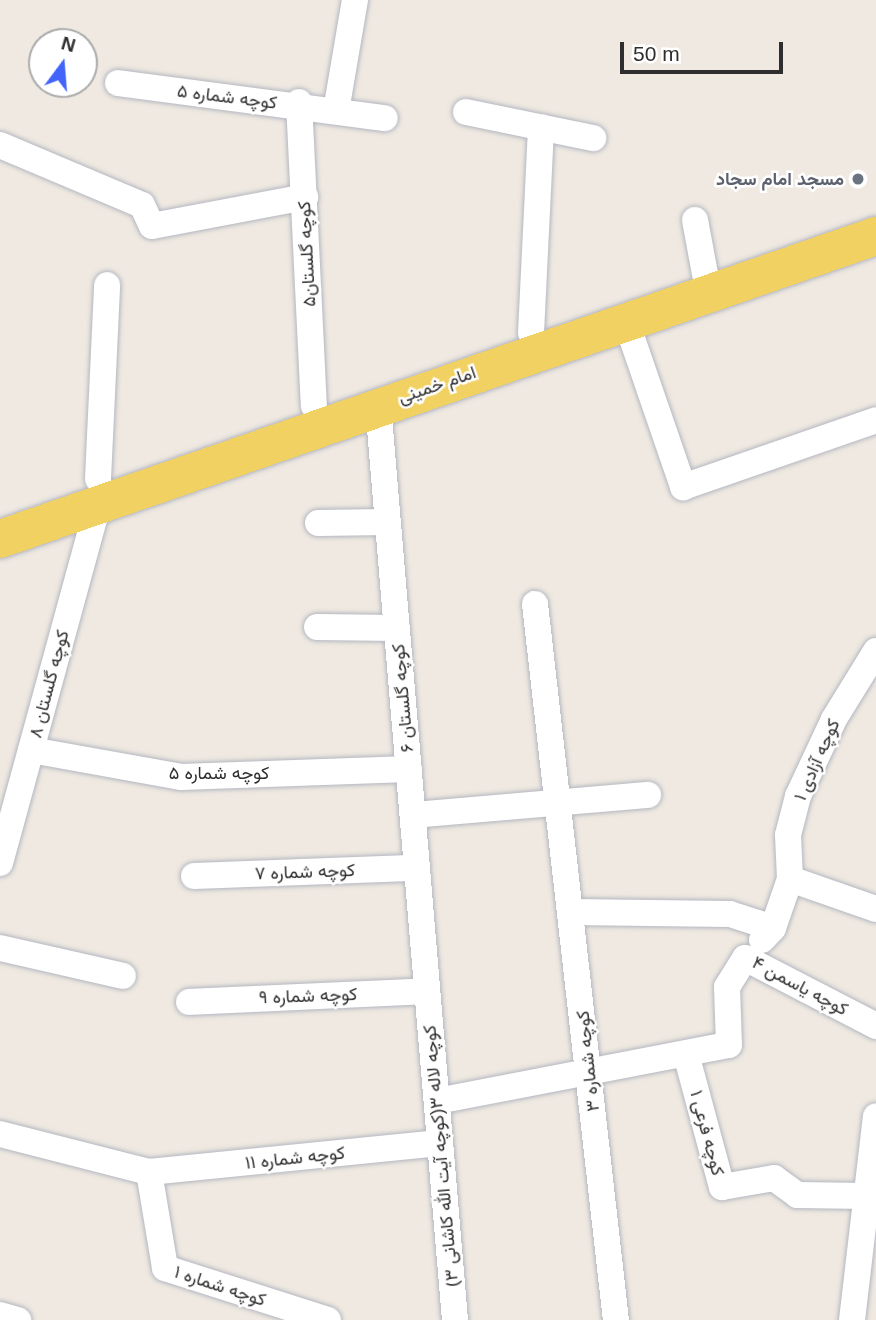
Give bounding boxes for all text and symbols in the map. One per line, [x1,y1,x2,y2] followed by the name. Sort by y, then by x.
[28,28,98,98] north arrow
[624,28,787,72] scale bar
[59,32,78,56] text: N
[633,42,680,65] text: 50 m
[176,80,278,114] street label: کوچه شماره ۵
[716,168,844,190] place label: مسجد امام سجاد
[850,171,866,187] marker: مسجد امام سجاد
[293,201,321,307] street label: کوچه گلستان۵
[395,362,479,408] street label: امام خمینی
[24,628,74,740] street label: کوچه گلستان ۸
[387,643,419,753] street label: کوچه گلستان ۶
[789,716,845,804] street label: کوچه آزادی ۱
[169,762,269,784] street label: کوچه شماره ۵
[254,859,356,885] street label: کوچه شماره ۷
[748,952,852,1020] street label: کوچه یاسمن ۴
[258,983,358,1009] street label: کوچه شماره ۹
[572,1009,604,1113] street label: کوچه شماره ۳
[419,1024,463,1288] street label: کوچه لاله ۳(کوچه آیت الله کاشانی ۳)
[685,1088,729,1178] street label: کوچه فرعی ۱
[244,1142,346,1174] street label: کوچه شماره ۱۱
[172,1261,268,1311] street label: کوچه شماره ۱

